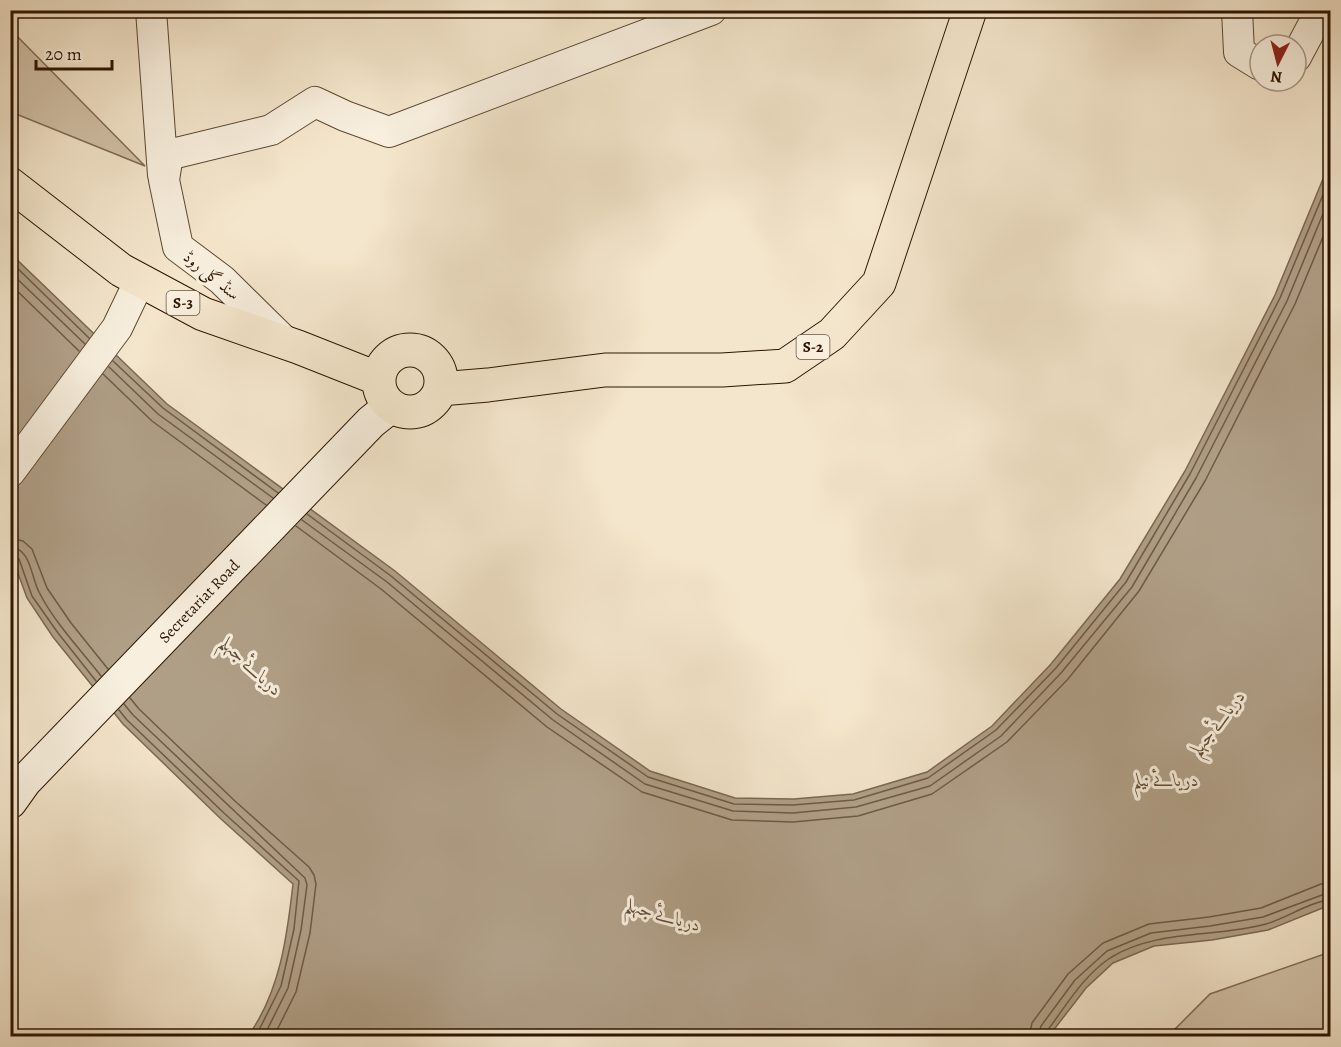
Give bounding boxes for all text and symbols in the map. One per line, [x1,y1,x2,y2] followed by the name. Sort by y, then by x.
[36,33,112,71] scale bar
[1248,33,1308,93] north arrow
[45,42,82,66] text: 20 m
[1269,65,1283,88] text: N
[178,246,244,305] street label: سنڈ گلی روڈ
[166,291,200,315] road number: S-3
[796,335,830,359] road number: S-2
[154,555,245,648] street label: Secretariat Road
[210,631,288,706] water label: دریائے جہلم
[1184,685,1255,765] water label: دریائے جہلم
[1133,768,1199,798] water label: دریائے نیلم
[621,893,704,943] water label: دریائے جہلم

